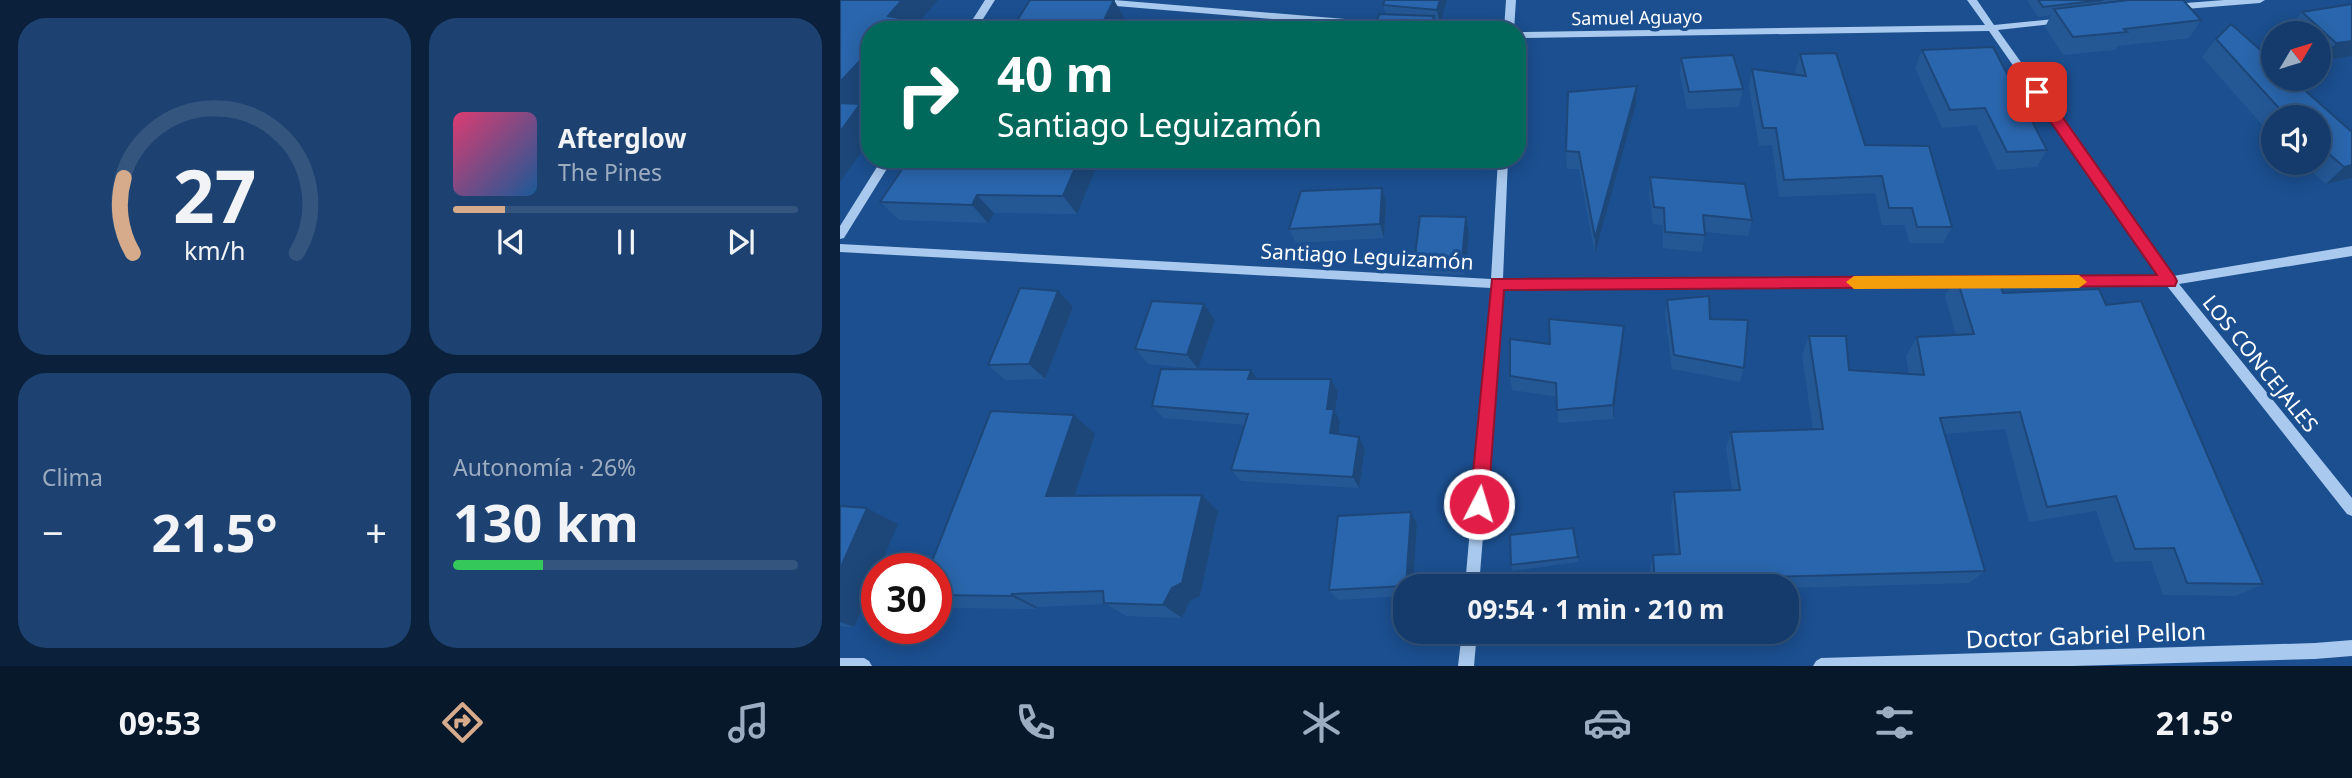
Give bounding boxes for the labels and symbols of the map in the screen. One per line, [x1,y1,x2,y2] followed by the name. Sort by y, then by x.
[1571,4,1703,30] street label: Samuel Aguayo
[2261,21,2331,91] north arrow
[2007,62,2067,122] pin
[1260,236,1474,276] street label: Santiago Leguizamón
[2197,289,2325,438] street label: LOS CONCEJALES
[1442,467,1516,541] position arrow
[861,553,952,644] speed limit sign: 30
[1965,614,2207,655] street label: Doctor Gabriel Pellon

